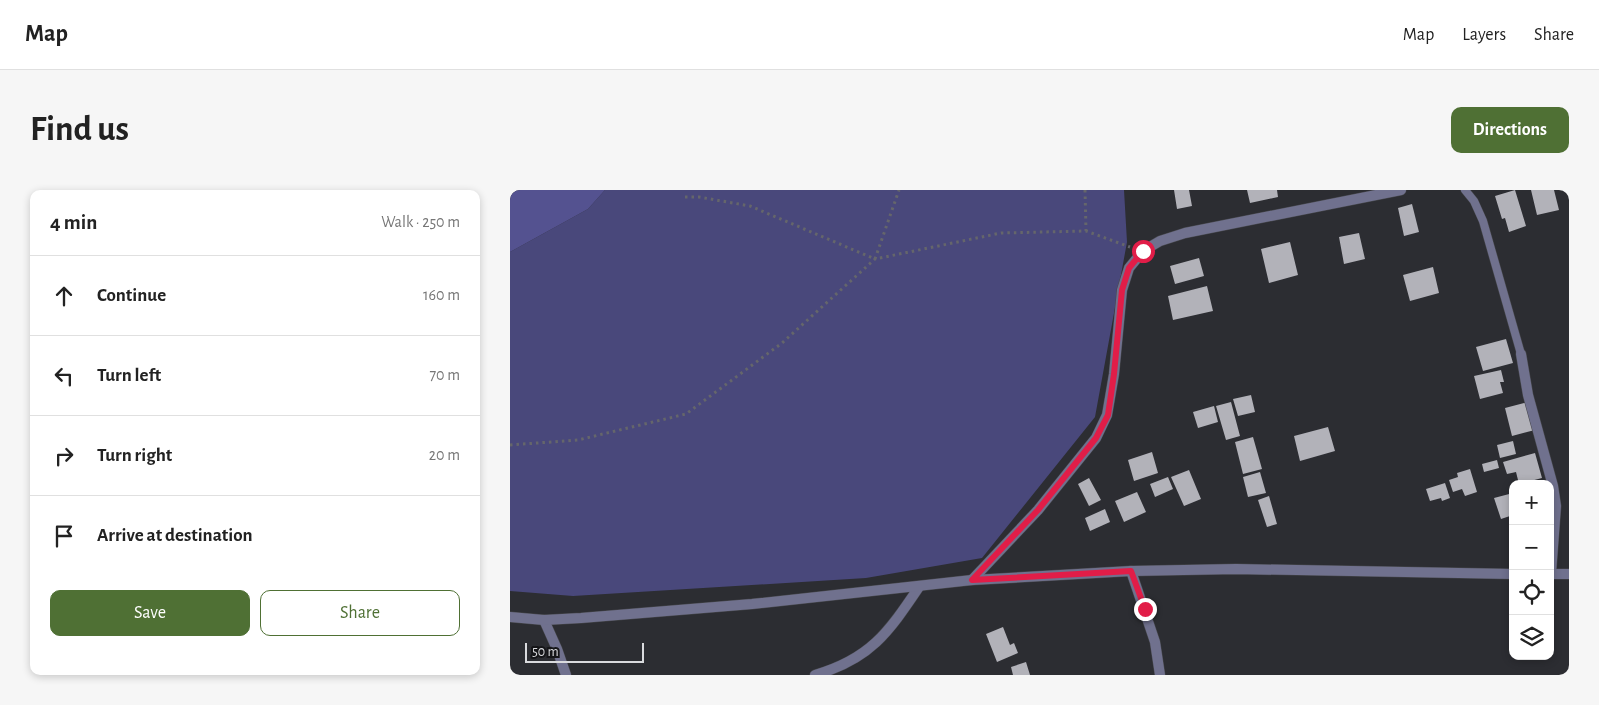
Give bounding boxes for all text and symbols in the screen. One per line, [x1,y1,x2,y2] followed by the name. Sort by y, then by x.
[25,22,68,46] text: Map
[1403,26,1434,44] text: Map
[1462,26,1506,44] text: Layers
[1534,26,1574,44] text: Share
[1451,107,1569,153] button: Directions
[30,112,129,147] text: Find us
[50,212,97,233] text: 4 min
[381,214,460,230] text: Walk · 250 m
[1132,240,1155,263] route start
[50,282,78,310] icon: ahead
[97,286,166,305] text: Continue
[423,287,460,303] text: 160 m
[50,362,78,390] icon: left
[97,366,161,385] text: Turn left
[429,367,460,383] text: 70 m
[50,442,78,470] icon: right
[97,446,172,465] text: Turn right
[429,447,460,463] text: 20 m
[1509,480,1554,660] map controls
[1509,480,1554,525] button: +
[50,522,78,550] icon: arrive
[1509,525,1554,570] button: −
[97,526,253,545] text: Arrive at destination
[1509,570,1554,615] button: locate
[50,590,250,636] button: Save
[260,590,460,636] button: Share
[1134,598,1157,621] route end
[1509,615,1554,660] button: layers
[525,640,644,663] scale bar
[532,645,559,659] text: 50 m

